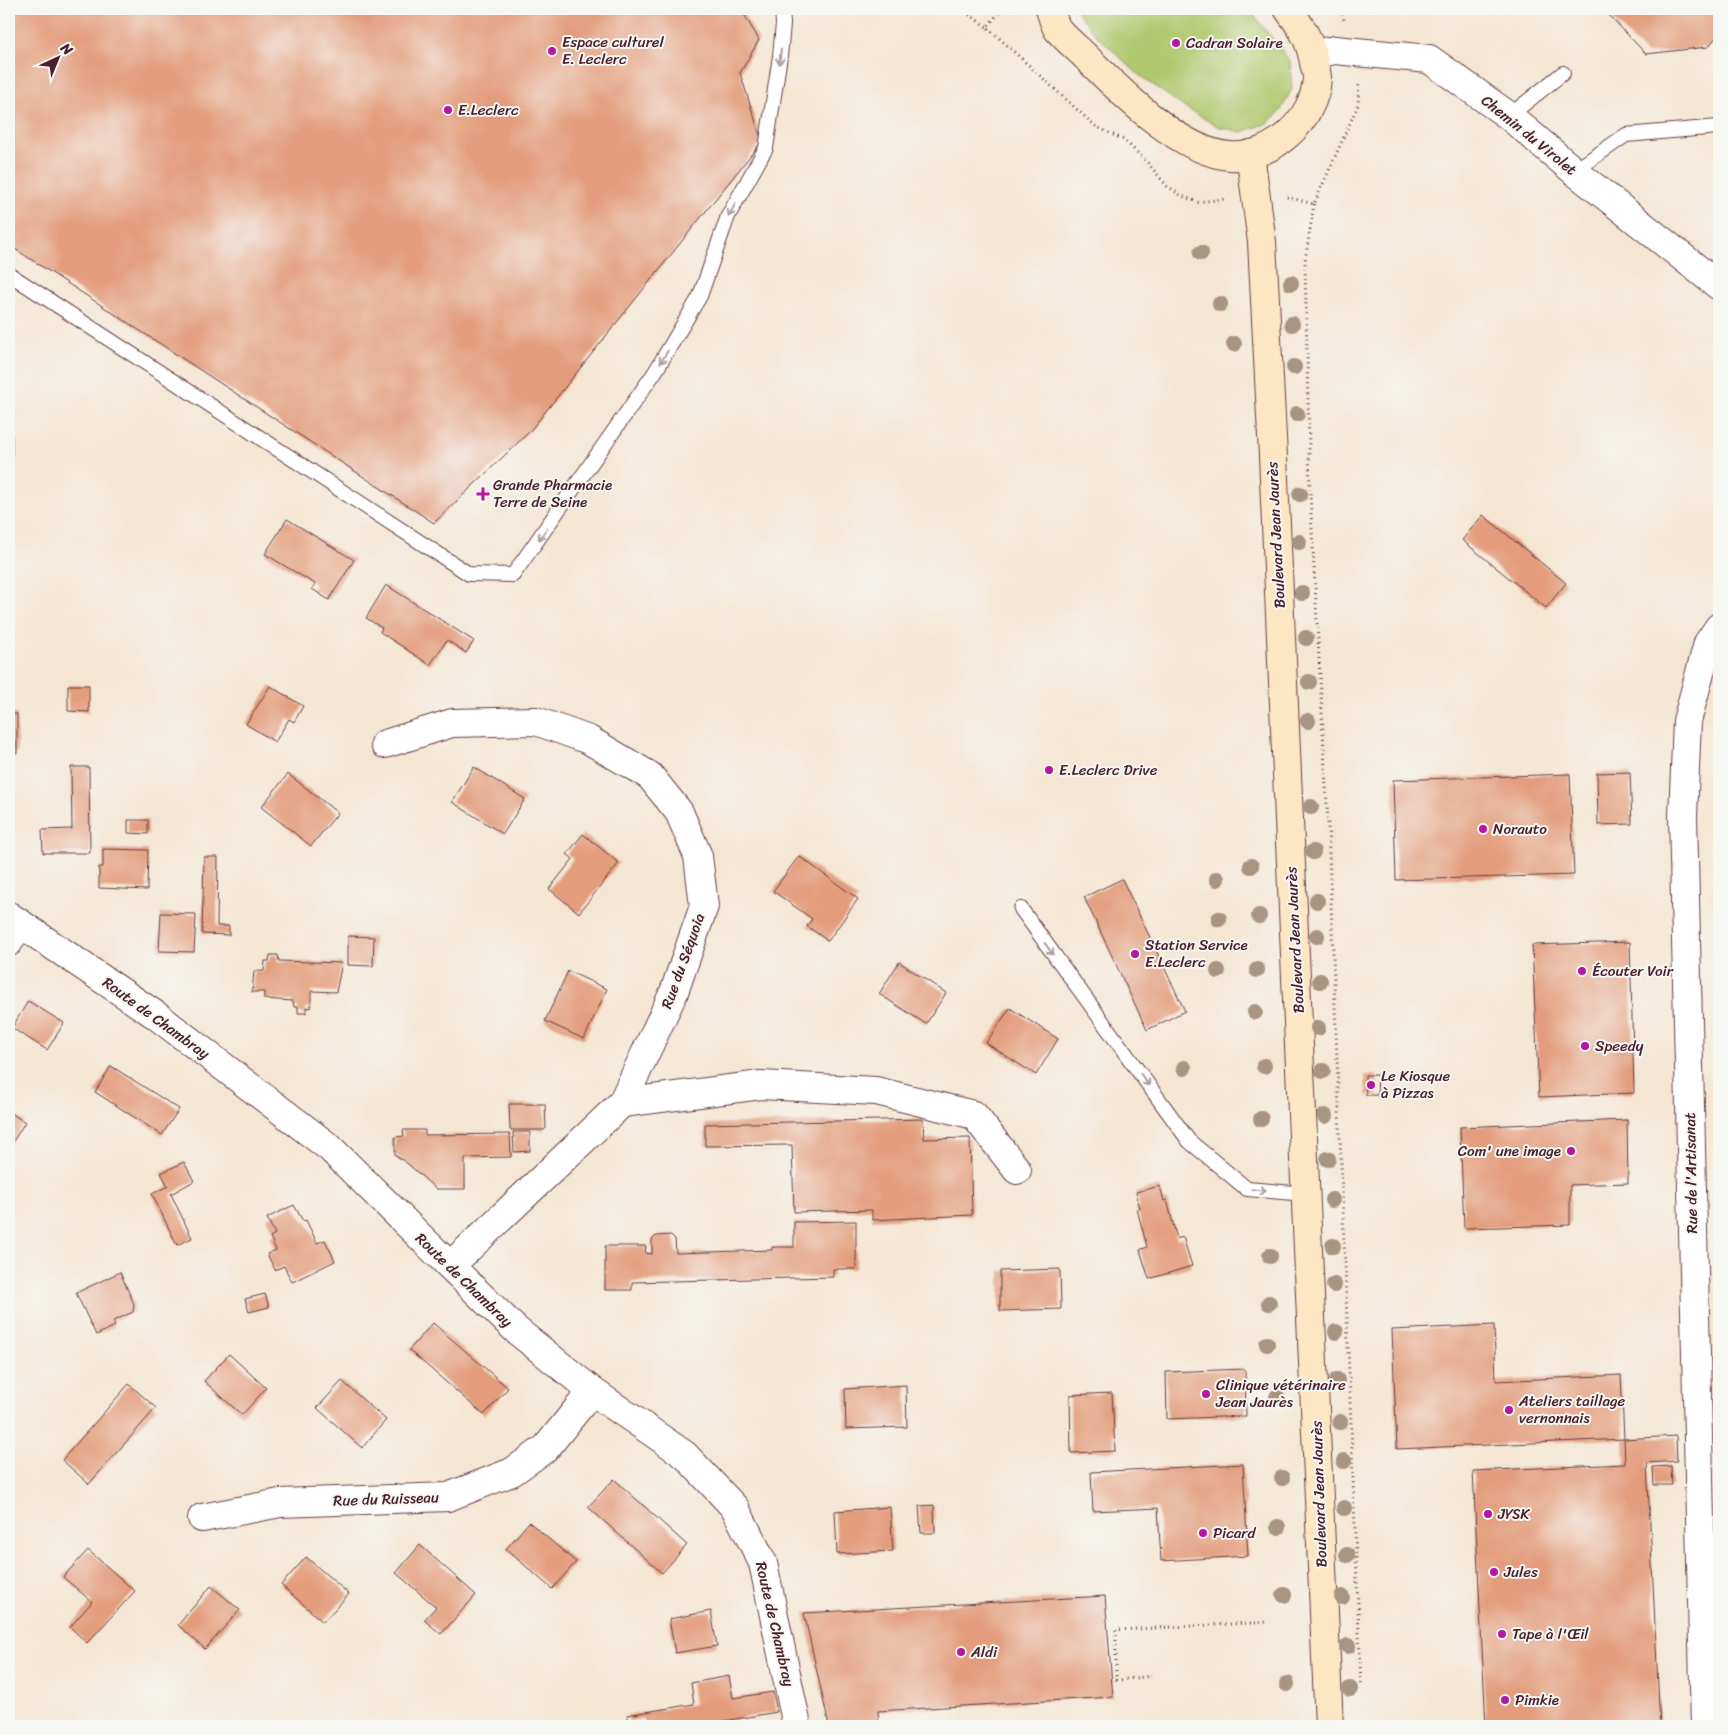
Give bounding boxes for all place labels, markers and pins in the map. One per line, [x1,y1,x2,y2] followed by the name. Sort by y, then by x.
[562,29,665,72] place label: Espace culturel E. Leclerc
[1186,30,1283,56] place label: Cadran Solaire
[1170,37,1182,49] marker: Cadran Solaire
[546,45,558,57] marker: Espace culturel E. Leclerc
[458,97,519,123] place label: E.Leclerc
[442,104,454,116] marker: E.Leclerc
[493,472,612,515] place label: Grande Pharmacie Terre de Seine
[477,488,489,500] marker: Grande Pharmacie Terre de Seine
[1059,757,1158,783] place label: E.Leclerc Drive
[1043,764,1055,776] marker: E.Leclerc Drive
[1493,816,1547,842] place label: Norauto
[1477,823,1489,835] marker: Norauto
[1145,932,1248,975] place label: Station Service E.Leclerc
[1129,948,1141,960] marker: Station Service E.Leclerc
[1592,958,1674,984] place label: Écouter Voir
[1576,965,1588,977] marker: Écouter Voir
[1595,1033,1644,1059] place label: Speedy
[1579,1040,1591,1052] marker: Speedy
[1381,1063,1450,1106] place label: Le Kiosque à Pizzas
[1365,1079,1377,1091] marker: Le Kiosque à Pizzas
[1458,1138,1561,1164] place label: Com' une image
[1565,1145,1577,1157] marker: Com' une image
[1215,1372,1346,1415] place label: Clinique vétérinaire Jean Jaurès
[1200,1388,1212,1400] marker: Clinique vétérinaire Jean Jaurès
[1518,1388,1626,1431] place label: Ateliers taillage vernonnais
[1503,1404,1515,1416] marker: Ateliers taillage vernonnais
[1497,1501,1530,1527] place label: JYSK
[1482,1508,1494,1520] marker: JYSK
[1213,1520,1256,1546] place label: Picard
[1197,1527,1209,1539] marker: Picard
[1503,1559,1538,1585] place label: Jules
[1488,1566,1500,1578] marker: Jules
[1512,1621,1589,1647] place label: Tape à l'Œil
[1496,1628,1508,1640] marker: Tape à l'Œil
[970,1639,998,1665] place label: Aldi
[955,1646,967,1658] marker: Aldi
[1515,1687,1559,1713] place label: Pimkie
[1499,1694,1511,1706] marker: Pimkie

